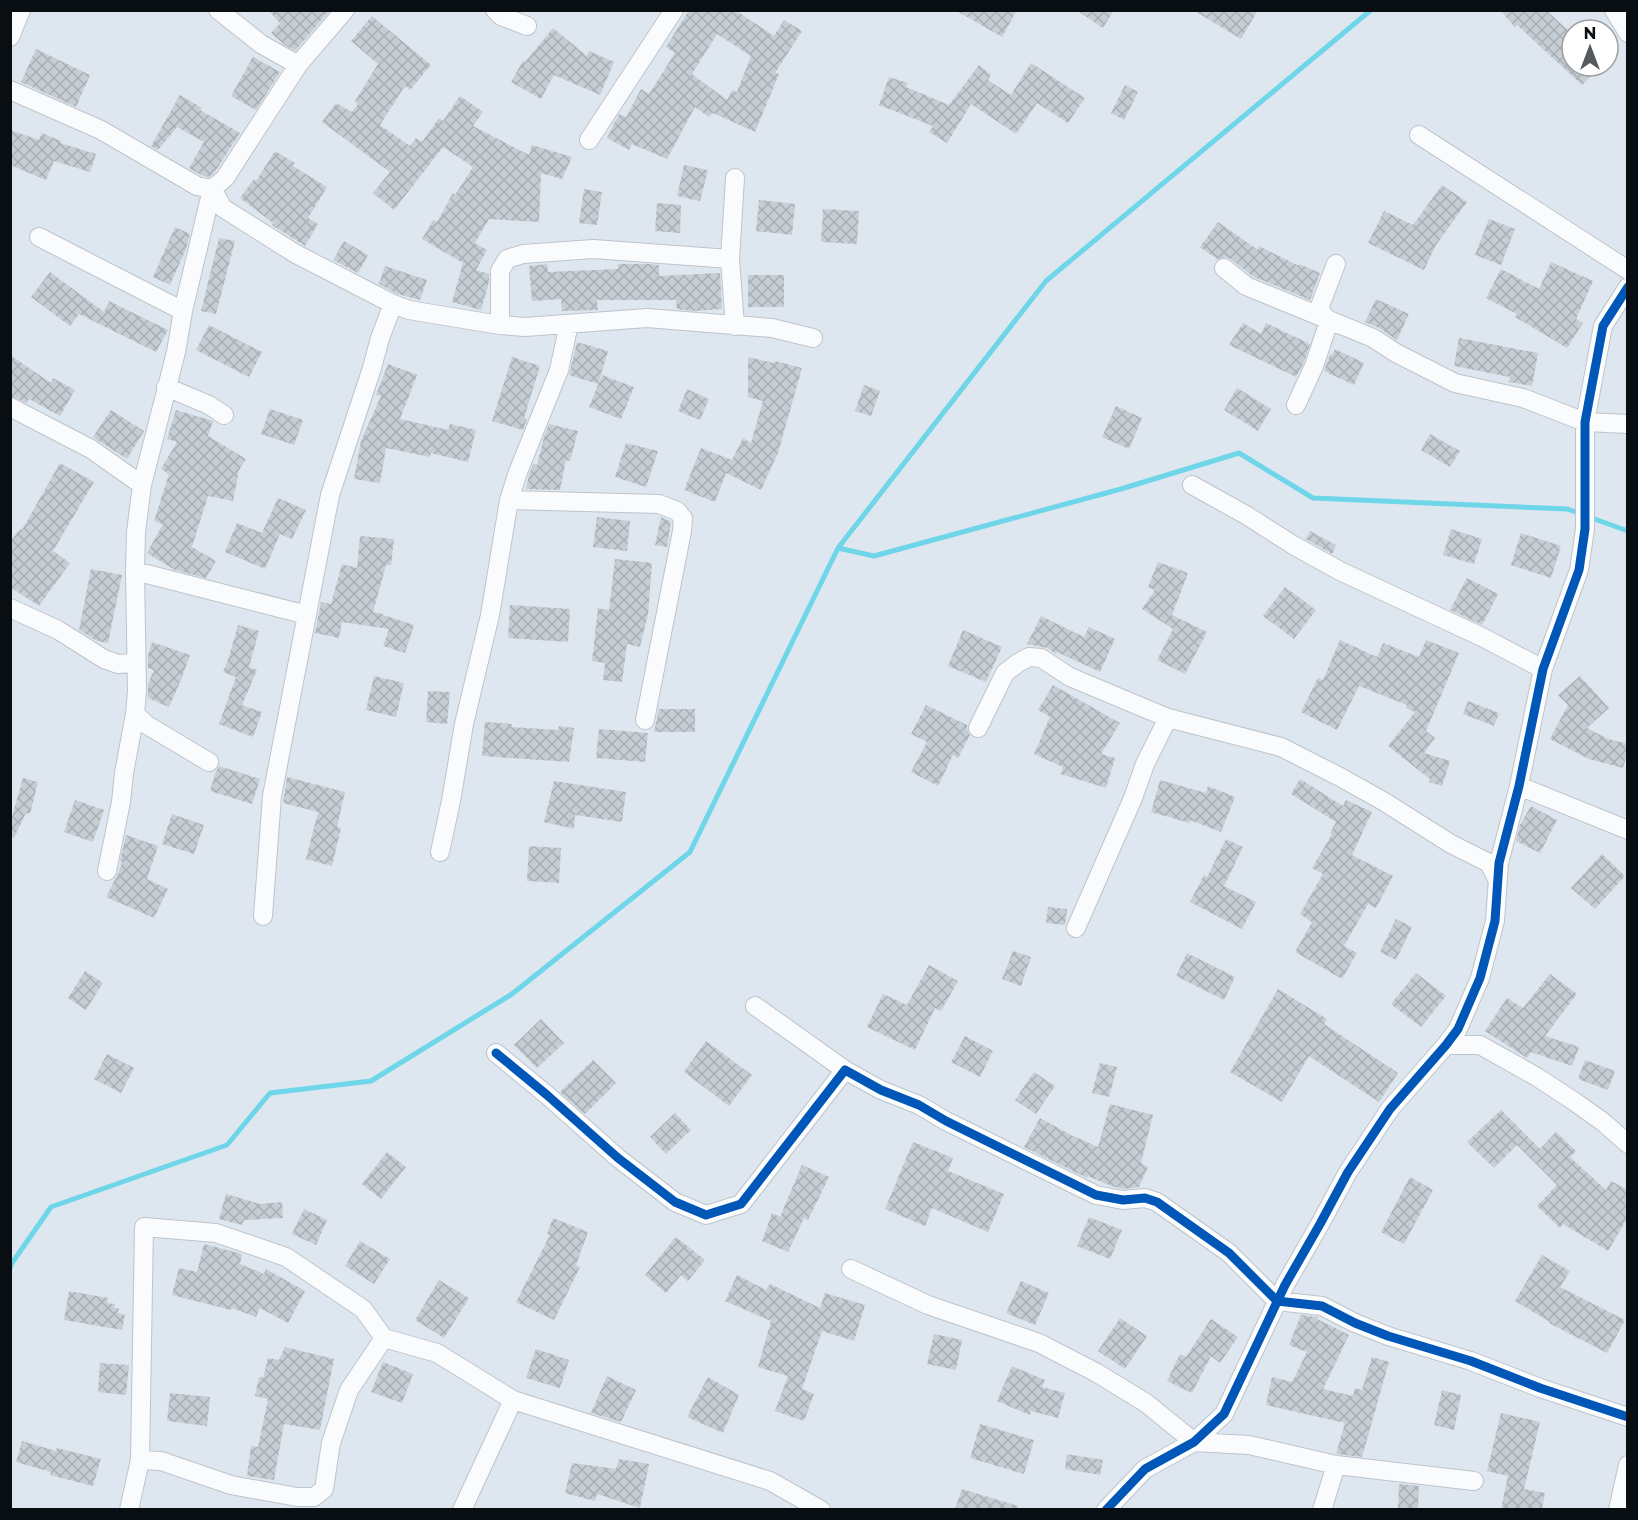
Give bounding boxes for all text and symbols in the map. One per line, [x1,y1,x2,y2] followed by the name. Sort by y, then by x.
[1560,18,1620,78] north arrow
[1584,24,1596,43] text: N

